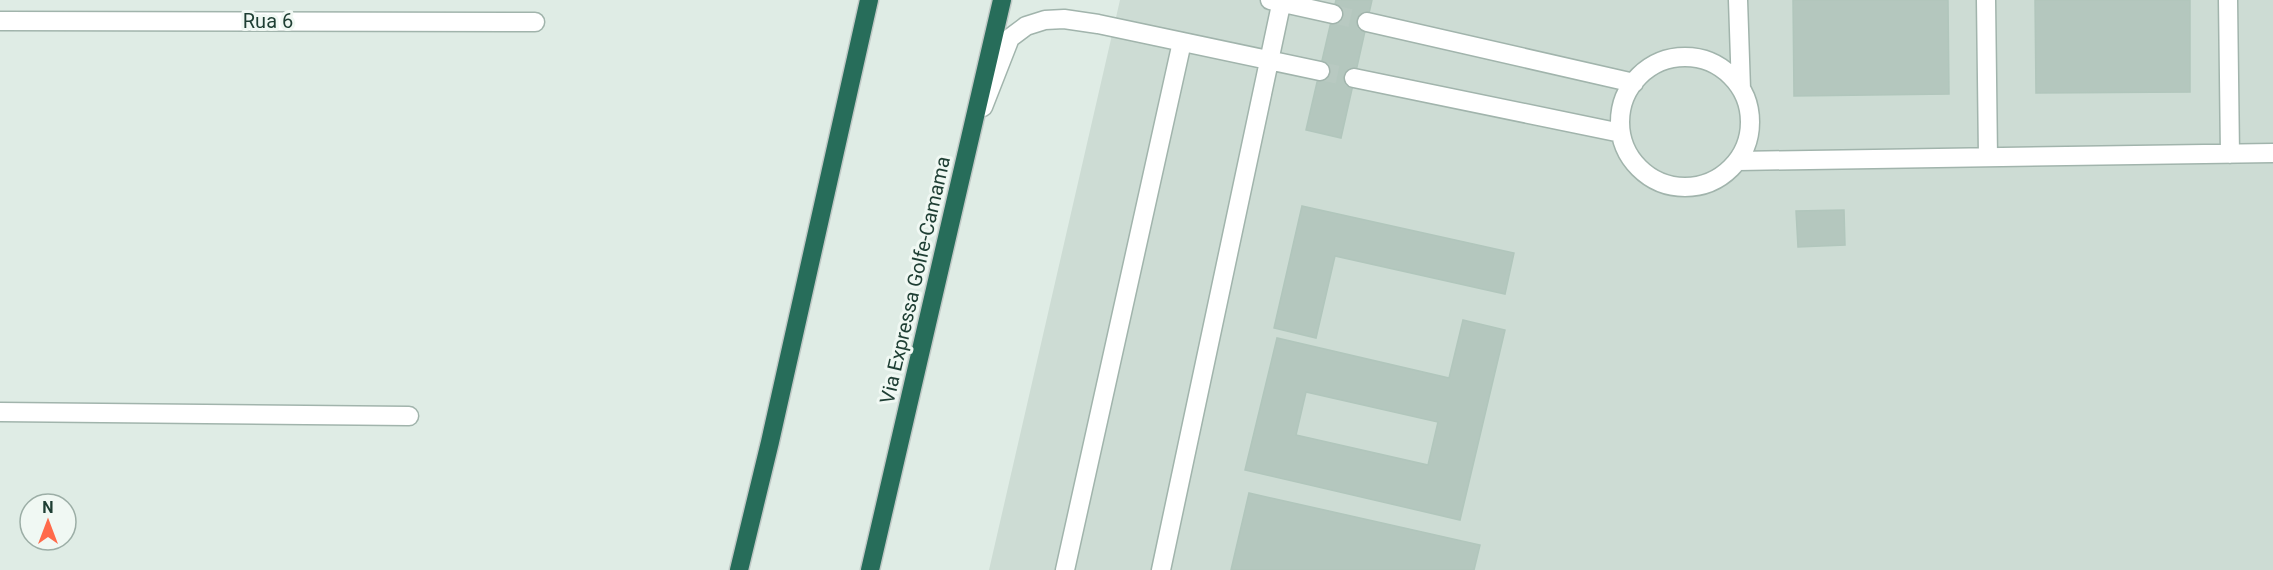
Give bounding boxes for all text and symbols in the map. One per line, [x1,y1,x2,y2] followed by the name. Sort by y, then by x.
[243,9,293,33] street label: Rua 6
[875,154,955,406] street label: Via Expressa Golfe-Camama
[18,492,78,552] north arrow
[42,498,54,517] text: N

